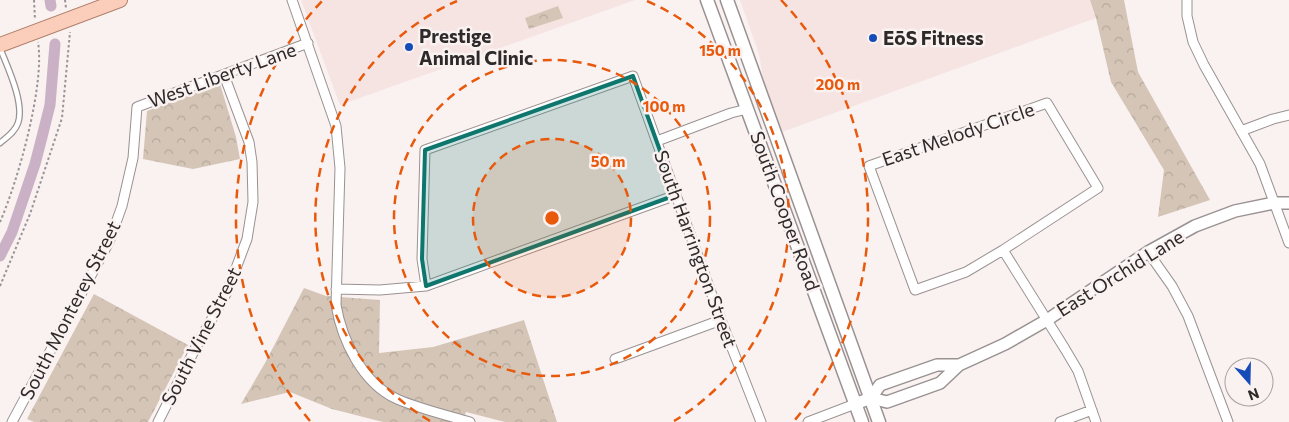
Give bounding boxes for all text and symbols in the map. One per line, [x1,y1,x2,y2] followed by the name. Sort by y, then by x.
[419,24,533,69] place label: Prestige Animal Clinic
[883,26,984,49] place label: EōS Fitness
[867,32,879,44] marker: EōS Fitness
[145,37,299,112] street label: West Liberty Lane
[403,41,415,53] marker: Prestige Animal Clinic
[699,41,741,59] text: 150 m
[816,75,860,93] text: 200 m
[643,97,685,115] text: 100 m
[879,97,1037,170] street label: East Melody Circle
[746,128,825,294] street label: South Cooper Road
[650,147,743,351] street label: South Harrington Street
[591,152,625,170] text: 50 m
[543,209,561,227] centre of rings
[14,216,125,403] street label: South Monterey Street
[1052,224,1188,321] street label: East Orchid Lane
[156,263,245,409] street label: South Vine Street
[1224,357,1274,407] north arrow
[1246,385,1261,404] text: N

